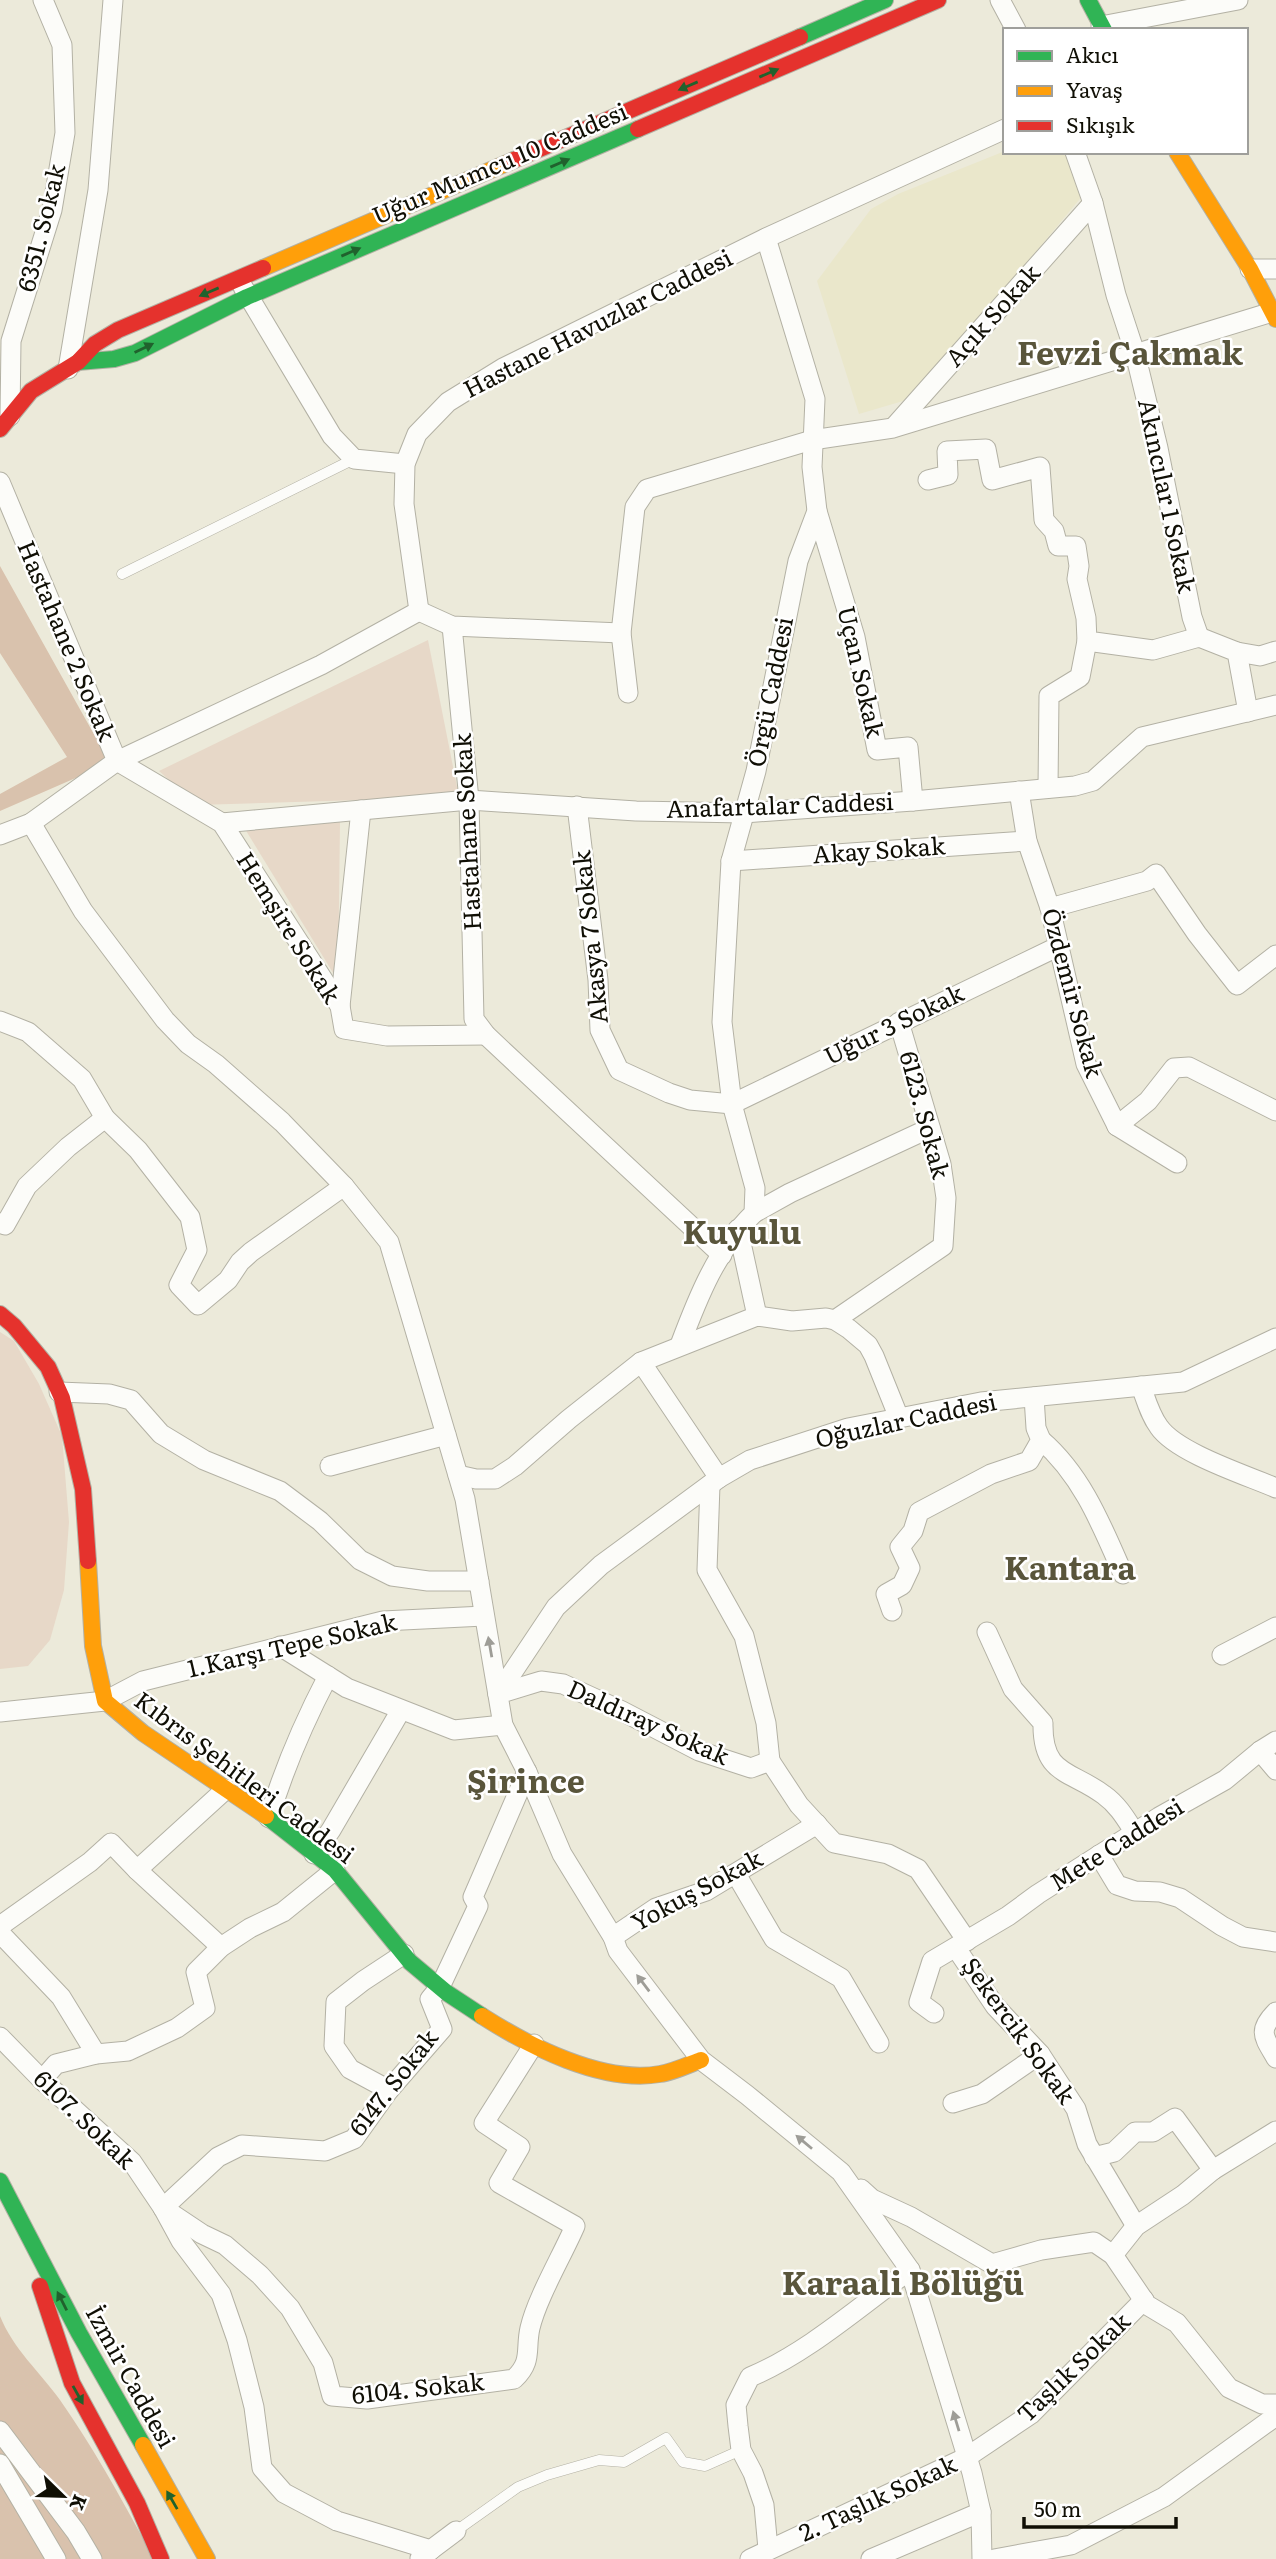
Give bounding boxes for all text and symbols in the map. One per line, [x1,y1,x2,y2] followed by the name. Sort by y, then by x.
[1003,28,1248,154] legend
[1066,38,1119,69] text: Akıcı
[759,67,779,79] one-way arrow
[1066,73,1122,104] text: Yavaş
[677,80,698,91] one-way arrow
[366,92,632,231] street label: Uğur Mumcu 10 Caddesi
[1066,108,1135,139] text: Sıkışık
[549,157,570,168] one-way arrow
[7,159,72,295] street label: 6351. Sokak
[456,239,738,405] street label: Hastane Havuzlar Caddesi
[340,247,361,258] one-way arrow
[936,255,1047,373] street label: Açık Sokak
[198,287,219,298] one-way arrow
[1017,327,1243,375] district label: Fevzi Çakmak
[134,343,154,354] one-way arrow
[1131,395,1206,596] street label: Akıncılar 1 Sokak
[10,534,126,746] street label: Hastahane 2 Sokak
[830,602,895,741] street label: Uçan Sokak
[737,613,800,770] street label: Örgü Caddesi
[443,732,488,932] street label: Hastahane Sokak
[666,782,894,825] street label: Anafartalar Caddesi
[811,826,947,871] street label: Akay Sokak
[230,844,351,1009] street label: Hemşire Sokak
[562,849,615,1026] street label: Akasya 7 Sokak
[1035,904,1114,1081] street label: Özdemir Sokak
[817,974,969,1072] street label: Uğur 3 Sokak
[893,1047,960,1182] street label: 6123. Sokak
[683,1206,801,1254] district label: Kuyulu
[812,1382,999,1455] street label: Oğuzlar Caddesi
[1004,1542,1136,1590] district label: Kantara
[183,1602,400,1685] street label: 1.Karşı Tepe Sokak
[484,1636,495,1658] one-way arrow
[563,1669,736,1772] street label: Daldıray Sokak
[128,1682,363,1870] street label: Kıbrıs Şehitleri Caddesi
[467,1755,585,1803] district label: Şirince
[1042,1788,1189,1898] street label: Mete Caddesi
[624,1839,768,1938] street label: Yokuş Sokak
[955,1949,1085,2110] street label: Şekercik Sokak
[635,1975,650,1993] one-way arrow
[339,2020,445,2142] street label: 6147. Sokak
[27,2061,145,2176] street label: 6107. Sokak
[795,2135,812,2150] one-way arrow
[782,2257,1024,2305] district label: Karaali Bölüğü
[57,2291,68,2311] one-way arrow
[79,2298,186,2453] street label: İzmir Caddesi
[1008,2303,1137,2429] street label: Taşlık Sokak
[350,2362,486,2411] street label: 6104. Sokak
[72,2385,84,2405] one-way arrow
[951,2410,961,2431] one-way arrow
[792,2445,962,2549] street label: 2. Taşlık Sokak
[28,2461,98,2531] north arrow
[1024,2486,1176,2530] scale bar
[167,2490,179,2510] one-way arrow
[64,2491,95,2515] text: K
[1034,2492,1081,2523] text: 50 m

